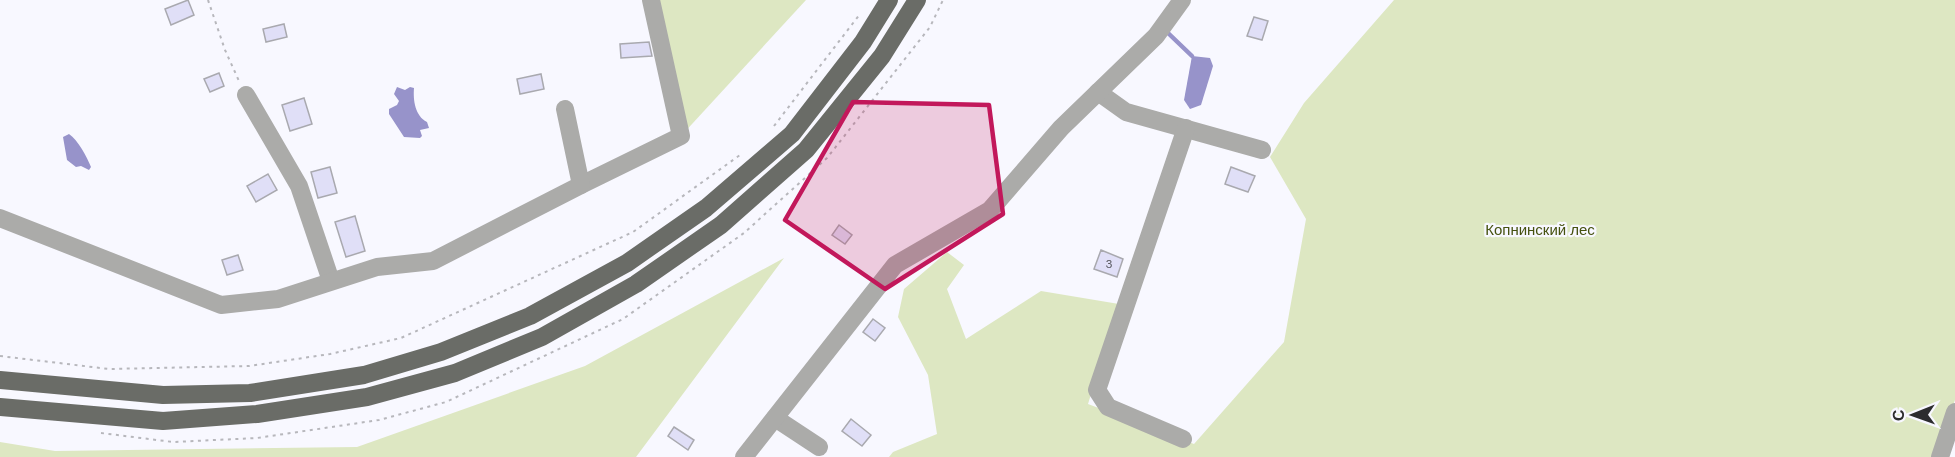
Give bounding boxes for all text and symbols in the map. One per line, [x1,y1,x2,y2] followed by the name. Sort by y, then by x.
[1485,220,1595,240] park label: Копнинский лес
[1105,256,1113,272] house number: 3
[1883,385,1943,445] north arrow
[1888,409,1909,421] text: С

